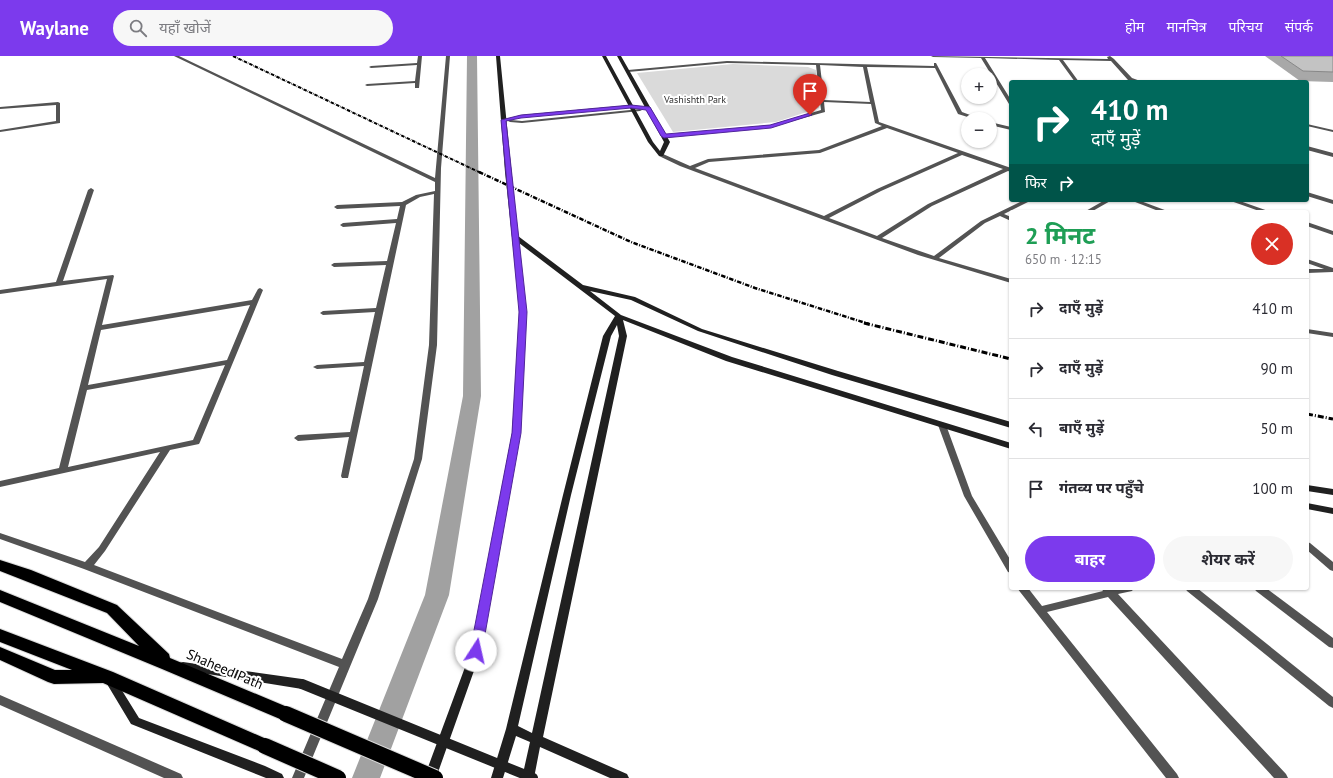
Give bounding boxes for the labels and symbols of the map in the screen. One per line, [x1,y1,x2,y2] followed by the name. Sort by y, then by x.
[793,74,827,115] pin
[663,93,726,106] park label: Vashishth Park
[455,630,497,672] position arrow
[184,645,266,693] street label: Shaheed Path

